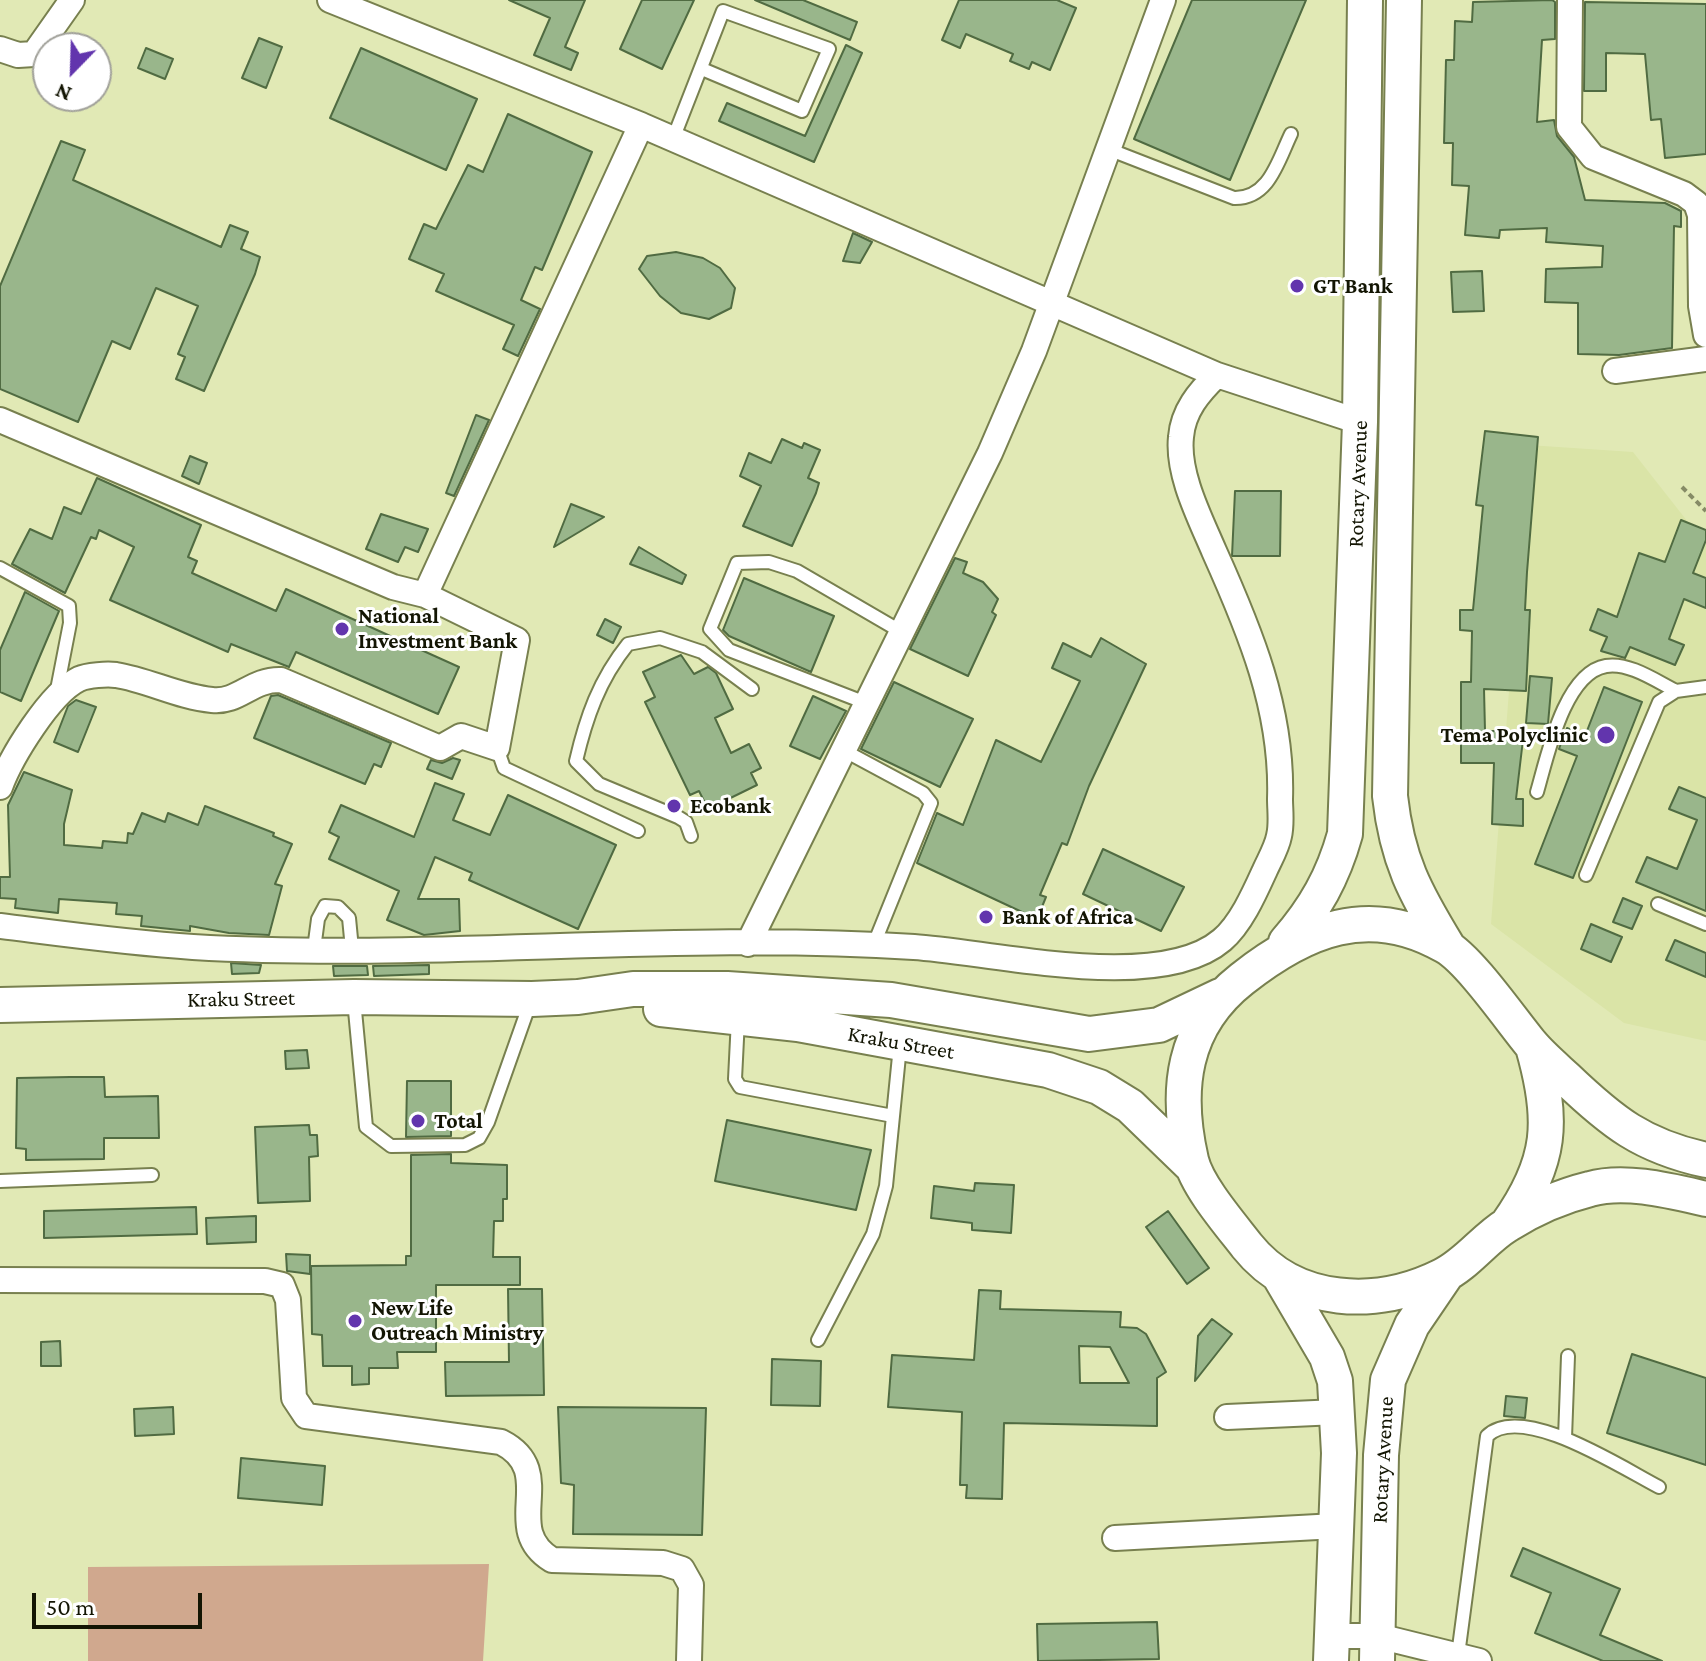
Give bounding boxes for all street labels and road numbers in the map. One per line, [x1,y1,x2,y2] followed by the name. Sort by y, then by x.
[1343,420,1373,548] street label: Rotary Avenue
[187,985,295,1013] street label: Kraku Street
[846,1021,956,1065] street label: Kraku Street
[1366,1396,1400,1524] street label: Rotary Avenue

